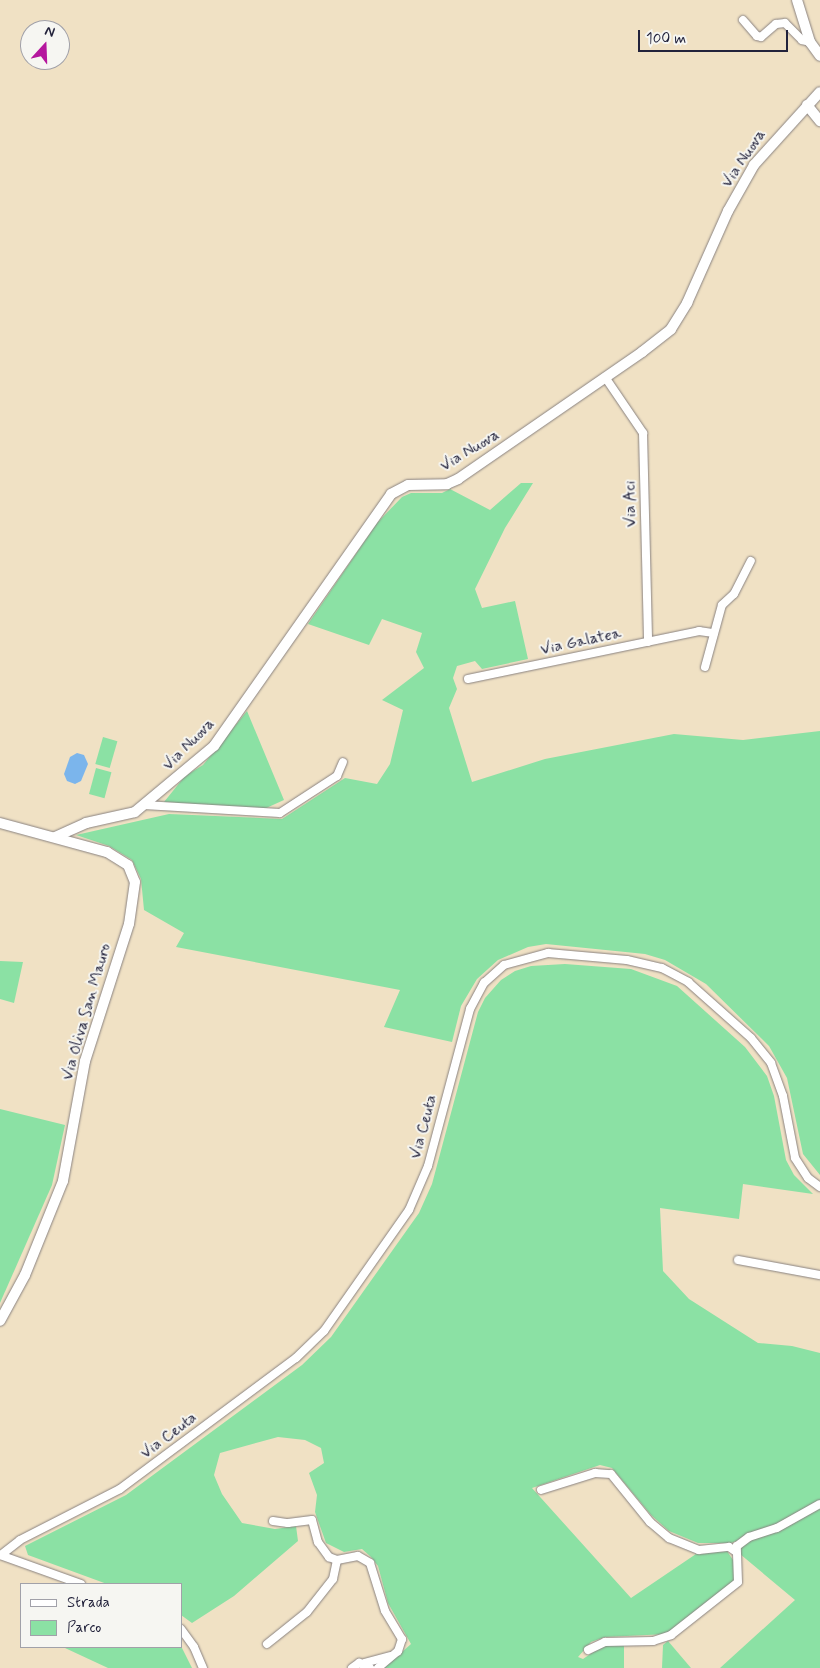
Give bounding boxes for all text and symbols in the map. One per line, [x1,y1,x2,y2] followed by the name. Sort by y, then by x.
[20,20,70,70] north arrow
[640,20,790,52] scale bar
[42,22,57,42] text: N
[646,29,686,49] text: 100 m
[718,127,770,191] street label: Via Nuova
[437,426,503,476] street label: Via Nuova
[621,480,641,528] street label: Via Aci
[541,624,621,660] street label: Via Galatea
[159,715,219,775] street label: Via Nuova
[59,943,115,1081] street label: Via Oliva San Mauro
[406,1093,442,1161] street label: Via Ceuta
[137,1408,201,1464] street label: Via Ceuta
[20,1583,182,1648] legend
[67,1593,110,1613] text: Strada
[67,1618,101,1638] text: Parco

